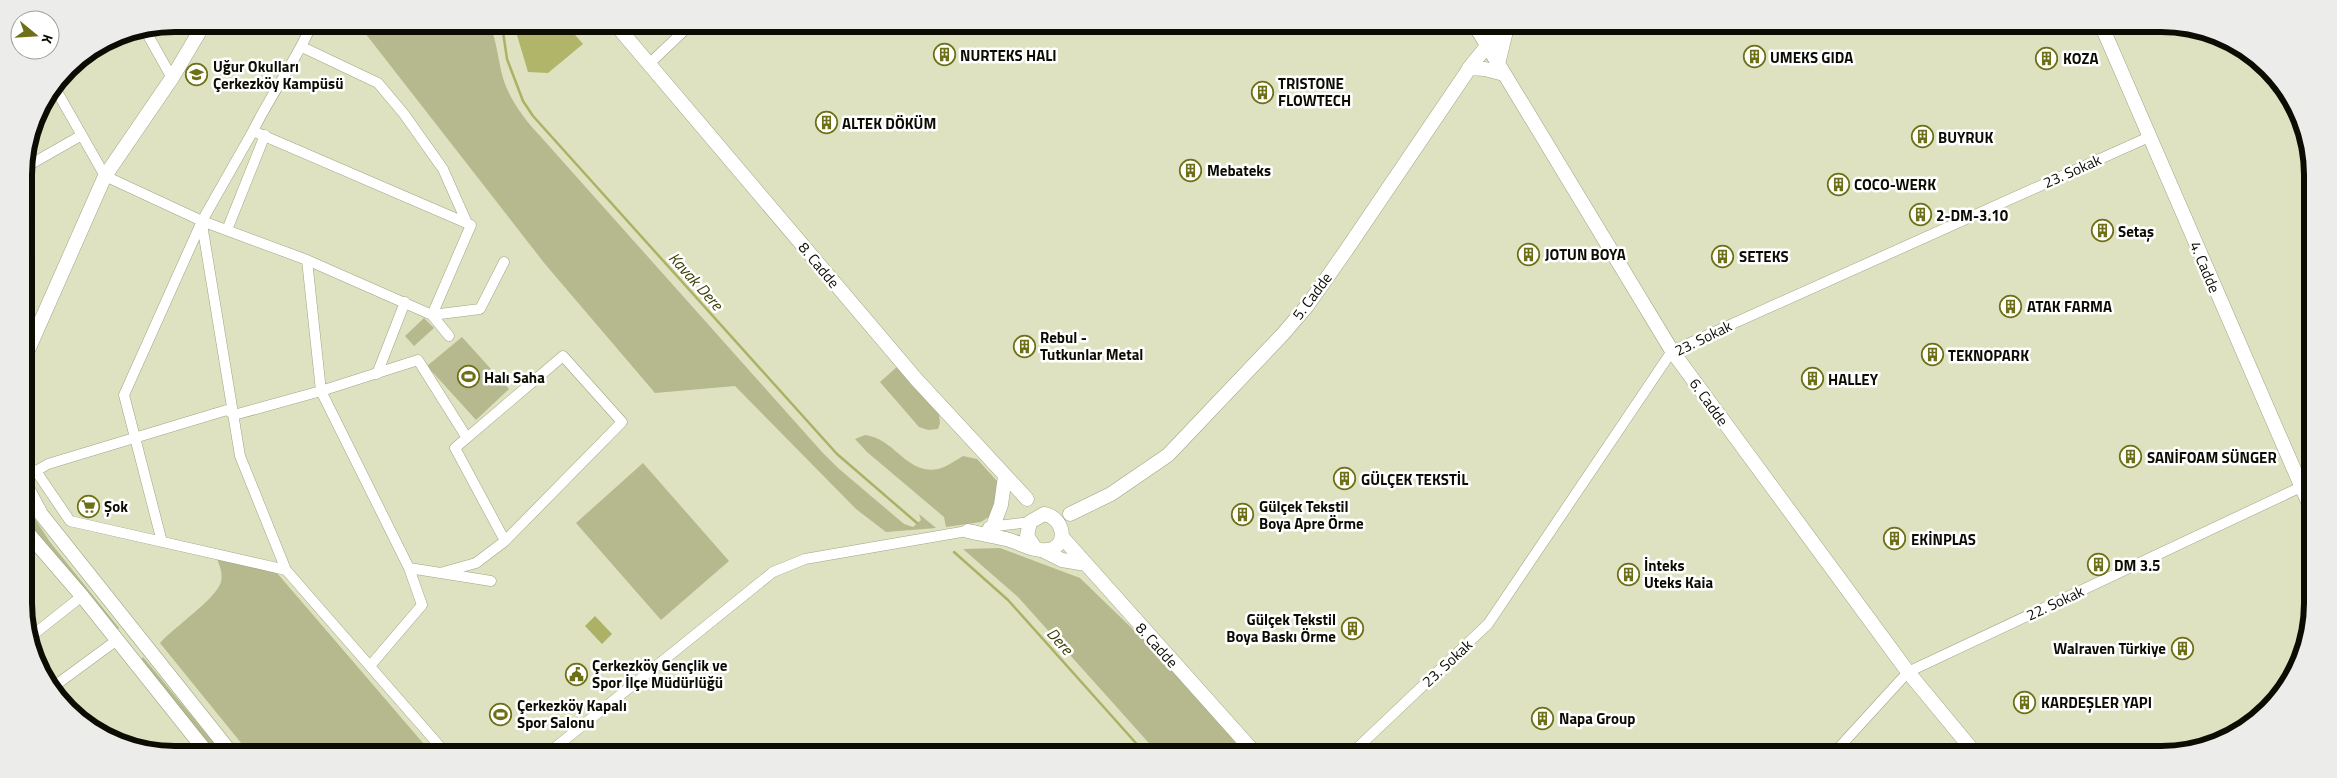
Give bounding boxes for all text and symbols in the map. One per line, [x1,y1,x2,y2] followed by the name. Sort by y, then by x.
[10,10,60,60] north arrow
[36,32,59,47] text: K
[932,43,956,67] building icon: NURTEKS HALI
[960,44,1057,67] place label: NURTEKS HALI
[1742,45,1766,69] building icon: UMEKS GIDA
[1770,46,1853,69] place label: UMEKS GIDA
[2035,46,2059,70] building icon: KOZA
[2063,47,2099,70] place label: KOZA
[213,55,343,95] place label: Uğur Okulları Çerkezköy Kampüsü
[185,63,209,87] school or university icon: Uğur Okulları Çerkezköy Kampüsü
[1278,72,1351,112] place label: TRISTONE FLOWTECH
[1250,80,1274,104] building icon: TRISTONE FLOWTECH
[814,111,838,135] building icon: ALTEK DÖKÜM
[842,112,936,135] place label: ALTEK DÖKÜM
[1910,125,1934,149] building icon: BUYRUK
[1938,126,1993,149] place label: BUYRUK
[2039,148,2105,194] street label: 23. Sokak
[1179,158,1203,182] building icon: Mebateks
[1207,159,1271,182] place label: Mebateks
[1826,172,1850,196] building icon: COCO-WERK
[1854,173,1936,196] place label: COCO-WERK
[1908,203,1932,227] building icon: 2-DM-3.10
[1936,204,2009,227] place label: 2-DM-3.10
[2090,219,2114,243] building icon: Setaş
[2118,220,2154,243] place label: Setaş
[793,237,845,293] street label: 8. Cadde
[2184,238,2226,296] street label: 4. Cadde
[1517,242,1541,266] building icon: JOTUN BOYA
[1545,243,1626,266] place label: JOTUN BOYA
[1711,244,1735,268] building icon: SETEKS
[1739,245,1789,268] place label: SETEKS
[663,247,730,317] water label: Kavak Dere
[1287,267,1337,325] street label: 5. Cadde
[1999,294,2023,318] building icon: ATAK FARMA
[2027,295,2112,318] place label: ATAK FARMA
[1670,314,1736,362] street label: 23. Sokak
[1040,326,1143,366] place label: Rebul - Tutkunlar Metal
[1012,334,1036,358] building icon: Rebul - Tutkunlar Metal
[1920,343,1944,367] building icon: TEKNOPARK
[1948,344,2029,367] place label: TEKNOPARK
[456,365,480,389] sports icon: Halı Saha
[484,366,545,389] place label: Halı Saha
[1800,367,1824,391] building icon: HALLEY
[1828,368,1879,391] place label: HALLEY
[1684,373,1734,431] street label: 6. Cadde
[2119,445,2143,469] building icon: SANİFOAM SÜNGER
[2147,446,2277,469] place label: SANİFOAM SÜNGER
[1333,467,1357,491] building icon: GÜLÇEK TEKSTİL
[1361,468,1468,491] place label: GÜLÇEK TEKSTİL
[76,494,100,518] supermarket icon: Şok
[104,495,128,518] place label: Şok
[1259,495,1364,535] place label: Gülçek Tekstil Boya Apre Örme
[1231,503,1255,527] building icon: Gülçek Tekstil Boya Apre Örme
[1883,527,1907,551] building icon: EKİNPLAS
[1911,528,1976,551] place label: EKİNPLAS
[2086,553,2110,577] building icon: DM 3.5
[1644,554,1713,594] place label: İnteks Uteks Kaia
[2114,554,2160,577] place label: DM 3.5
[1616,562,1640,586] building icon: İnteks Uteks Kaia
[2022,580,2088,626] street label: 22. Sokak
[1226,608,1336,648] place label: Gülçek Tekstil Boya Baskı Örme
[1340,616,1364,640] building icon: Gülçek Tekstil Boya Baskı Örme
[1130,617,1184,673] street label: 8. Cadde
[1041,622,1080,661] water label: Dere
[1417,634,1477,692] street label: 23. Sokak
[2170,636,2194,660] building icon: Walraven Türkiye
[2053,637,2166,660] place label: Walraven Türkiye
[592,654,728,694] place label: Çerkezköy Gençlik ve Spor İlçe Müdürlüğü
[564,662,588,686] public building icon: Çerkezköy Gençlik ve Spor İlçe Müdürlüğü
[2013,690,2037,714] building icon: KARDEŞLER YAPI
[2041,691,2152,714] place label: KARDEŞLER YAPI
[517,694,627,734] place label: Çerkezköy Kapalı Spor Salonu
[489,702,513,726] sports icon: Çerkezköy Kapalı Spor Salonu
[1531,706,1555,730] building icon: Napa Group
[1559,707,1635,730] place label: Napa Group

